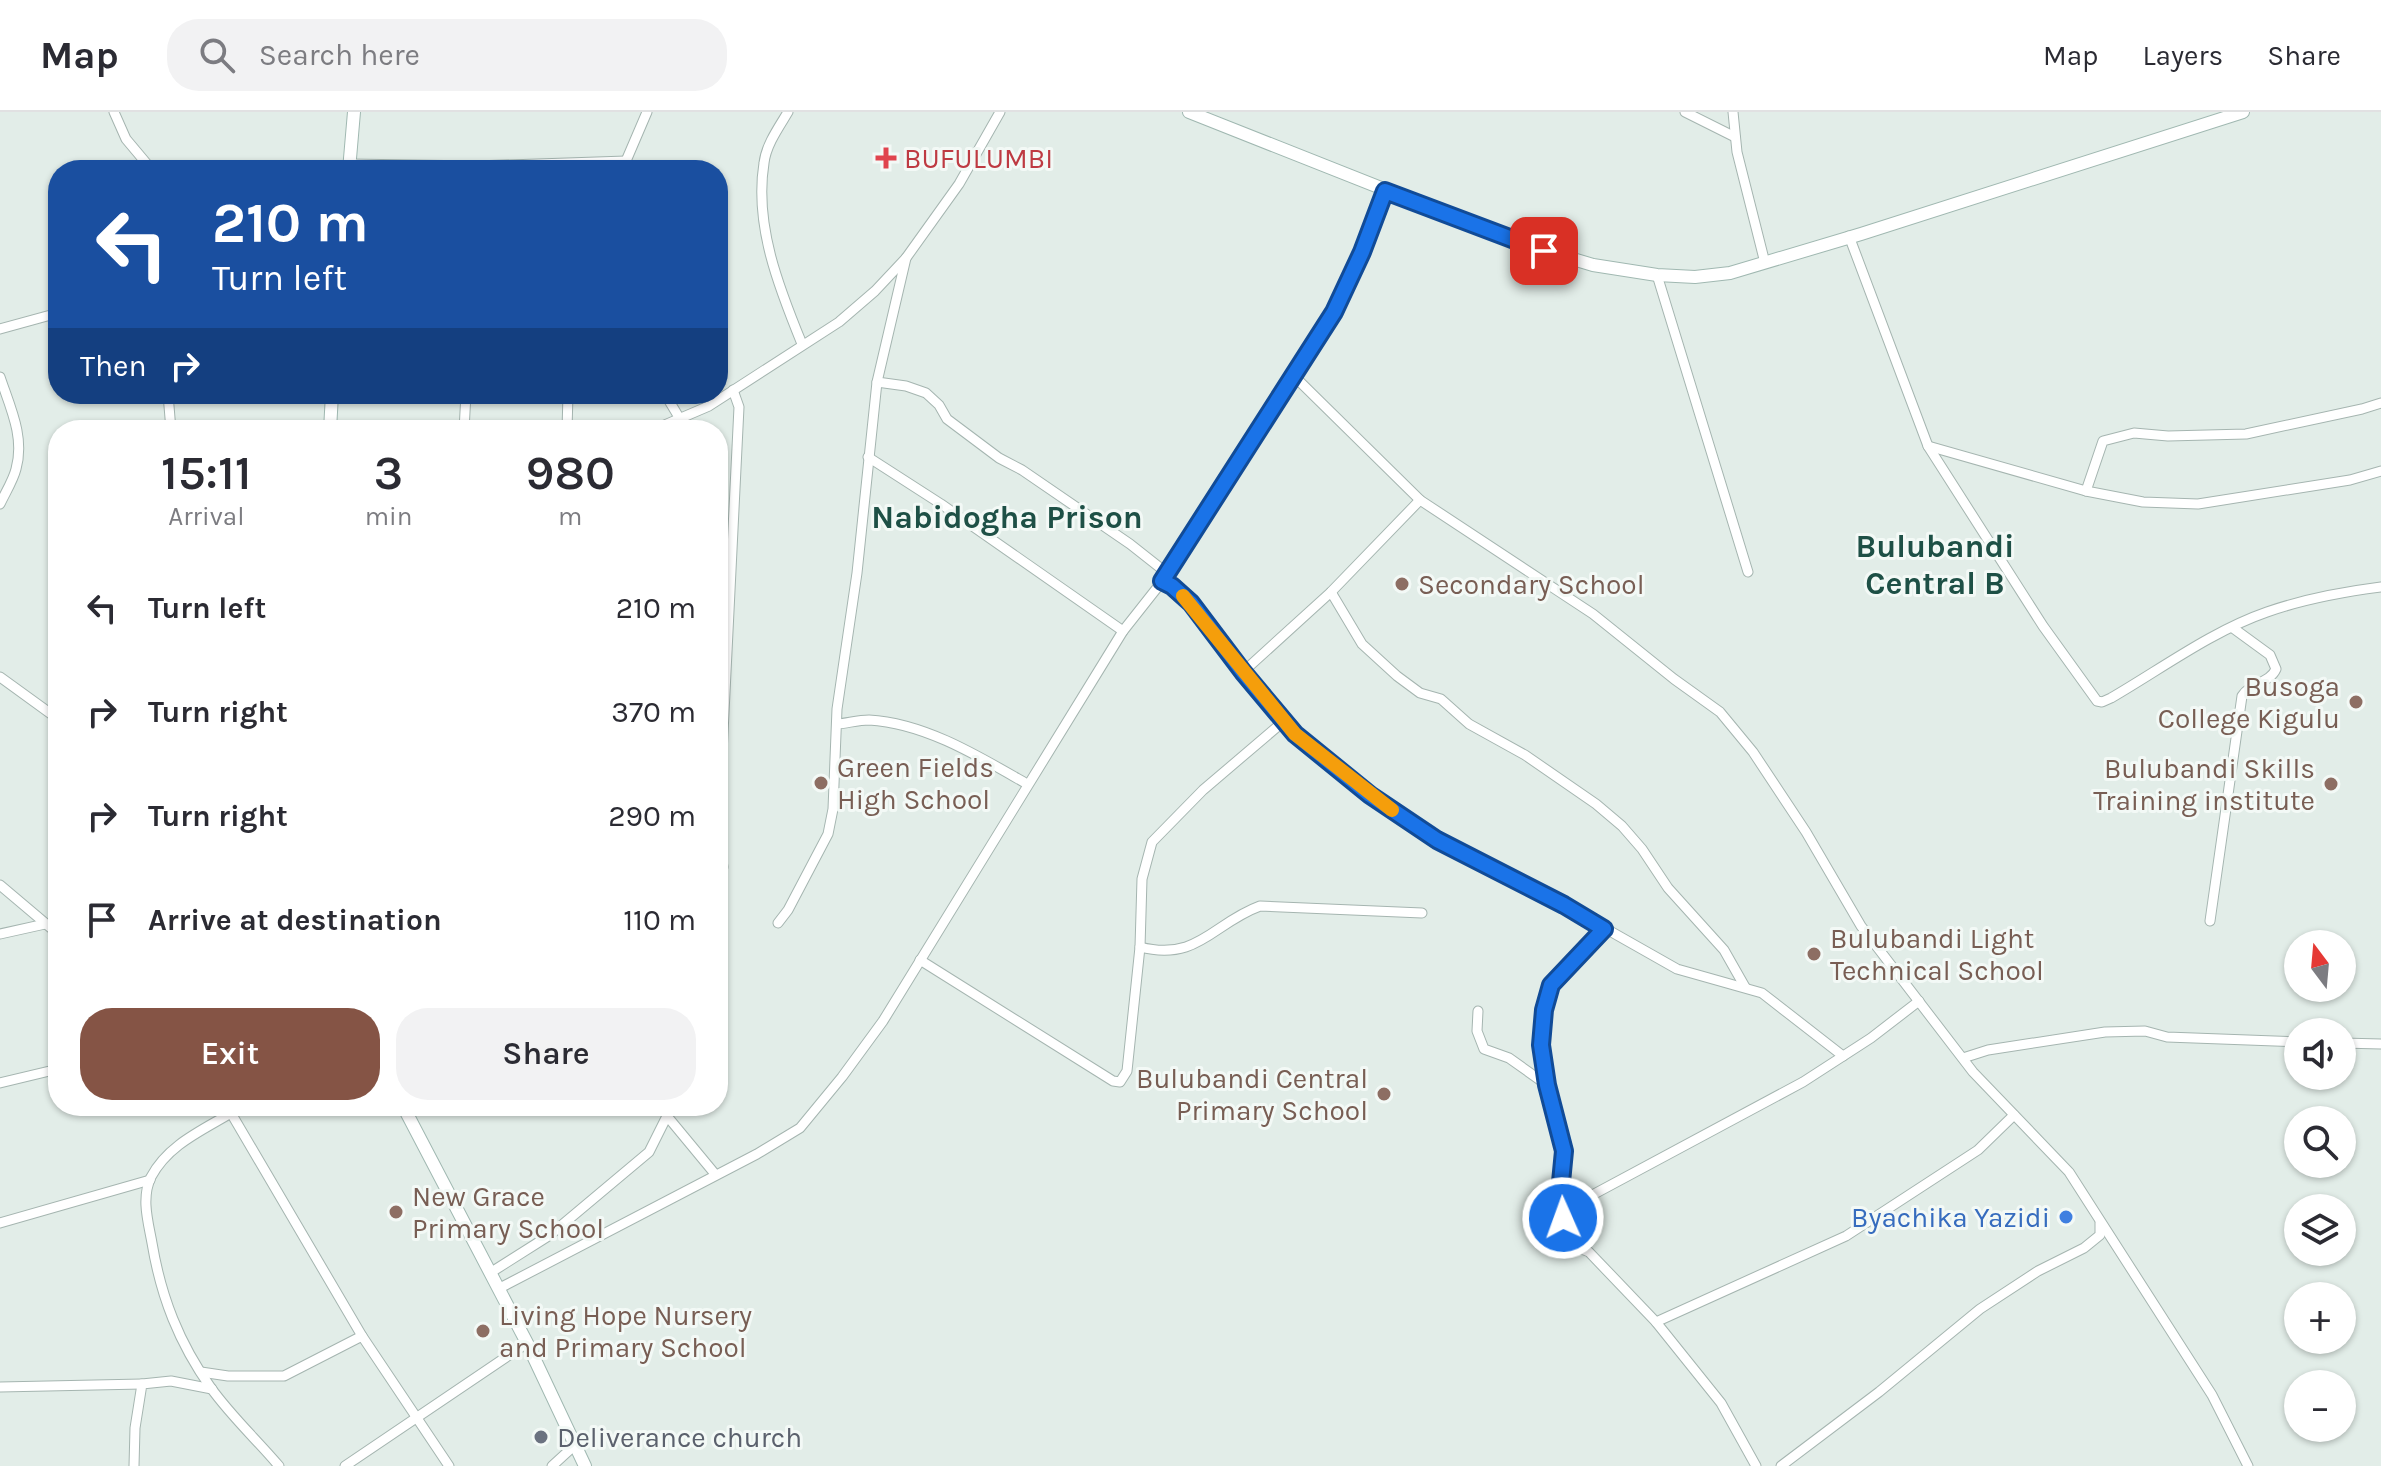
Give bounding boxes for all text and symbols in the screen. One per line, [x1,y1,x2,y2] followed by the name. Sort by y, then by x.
[167,19,727,91] search box
[40,33,119,78] text: Map
[195,33,239,77] icon: search
[259,37,420,73] text: Search here
[2043,39,2098,72] text: Map
[2142,39,2223,72] text: Layers
[2267,39,2341,72] text: Share
[904,142,1053,175] place label: BUFULUMBI
[875,147,897,169] marker: BUFULUMBI
[212,190,369,255] text: 210 m
[80,192,184,296] icon: left
[1510,217,1578,285] pin
[1522,229,1566,273] icon: arrive
[212,257,347,299] text: Turn left
[163,344,207,388] icon: right
[80,348,147,384] text: Then
[161,445,252,501] text: 15:11
[374,445,403,501] text: 3
[526,445,615,501] text: 980
[871,499,1143,536] district label: Nabidogha Prison
[168,501,244,532] text: Arrival
[365,501,412,532] text: min
[558,501,582,532] text: m
[1855,528,2015,602] district label: Bulubandi Central B
[1418,568,1644,601] place label: Secondary School
[1393,575,1411,593] marker: Secondary School
[80,586,124,630] icon: left
[148,590,266,626] text: Turn left
[616,590,696,626] text: 210 m
[2158,670,2340,735] place label: Busoga College Kigulu
[80,690,124,734] icon: right
[2347,693,2365,711] marker: Busoga College Kigulu
[148,694,288,730] text: Turn right
[611,694,696,730] text: 370 m
[837,751,994,816] place label: Green Fields High School
[2093,752,2315,817] place label: Bulubandi Skills Training institute
[812,774,830,792] marker: Green Fields High School
[2322,775,2340,793] marker: Bulubandi Skills Training institute
[80,794,124,838] icon: right
[148,798,288,834] text: Turn right
[608,798,696,834] text: 290 m
[80,898,124,942] icon: arrive
[148,902,442,938] text: Arrive at destination
[623,902,696,938] text: 110 m
[1830,922,2044,987] place label: Bulubandi Light Technical School
[2284,930,2356,1002] north arrow
[2284,930,2356,1442] map controls
[1805,945,1823,963] marker: Bulubandi Light Technical School
[80,1008,380,1100] button: Exit
[396,1008,696,1100] button: Share
[2284,1018,2356,1090] button: sound
[1136,1062,1368,1127] place label: Bulubandi Central Primary School
[1375,1085,1393,1103] marker: Bulubandi Central Primary School
[2284,1106,2356,1178] button: search
[1521,1176,1605,1260] position arrow
[412,1180,604,1245] place label: New Grace Primary School
[2284,1194,2356,1266] button: layers
[1851,1201,2050,1234] place label: Byachika Yazidi
[387,1203,405,1221] marker: New Grace Primary School
[2057,1208,2075,1226] marker: Byachika Yazidi
[2284,1282,2356,1354] button: +
[499,1299,752,1364] place label: Living Hope Nursery and Primary School
[474,1322,492,1340] marker: Living Hope Nursery and Primary School
[2284,1370,2356,1442] button: −
[557,1421,802,1454] place label: Deliverance church
[532,1428,550,1446] marker: Deliverance church

